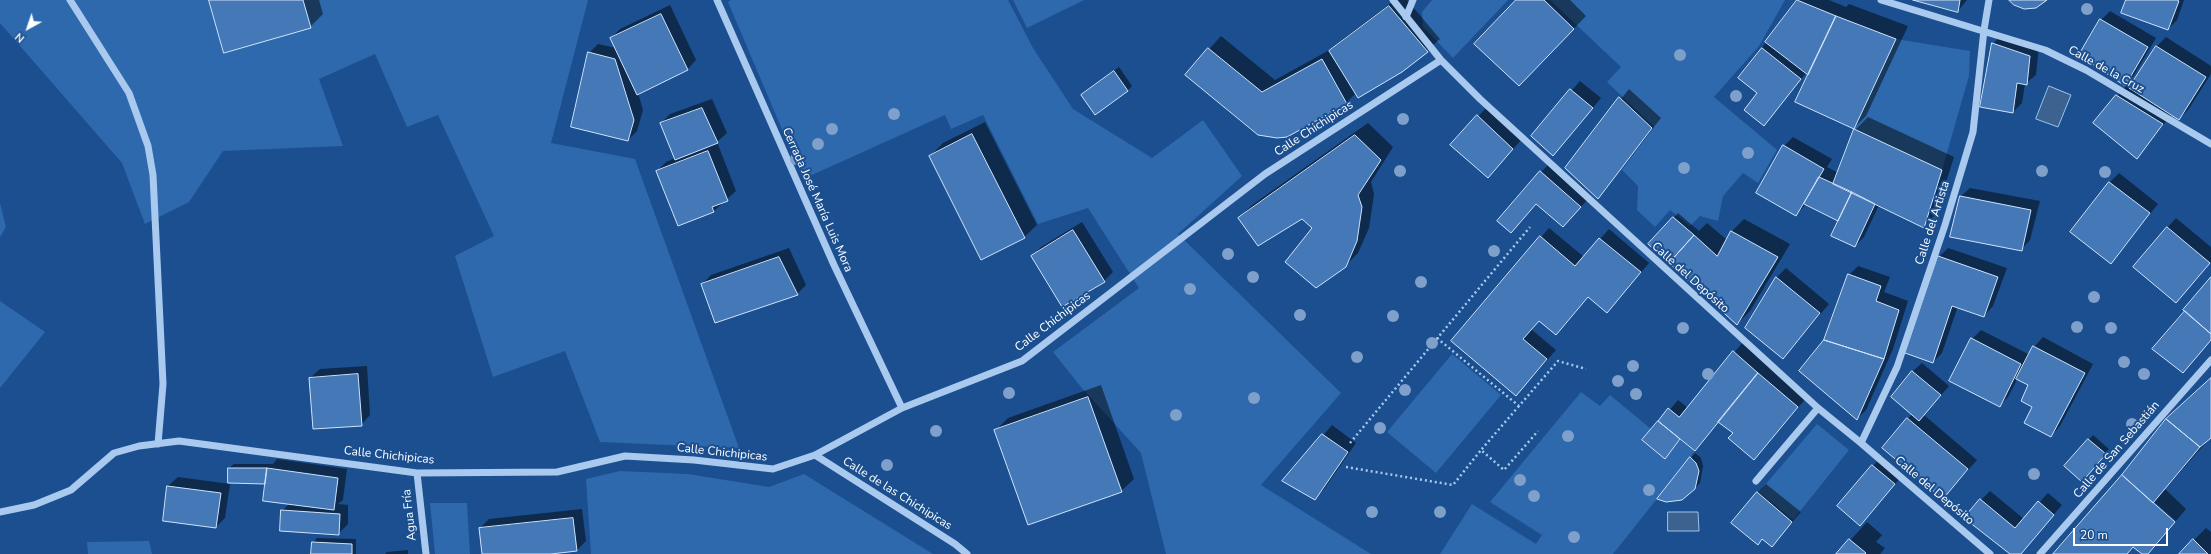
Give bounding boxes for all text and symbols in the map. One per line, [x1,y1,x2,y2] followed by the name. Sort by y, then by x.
[8,8,48,48] north arrow
[12,29,28,46] text: N
[2065,43,2147,97] street label: Calle de la Cruz
[1272,98,1356,160] street label: Calle Chichipicas
[779,126,855,274] street label: Cerrada José María Luis Mora
[1913,179,1953,267] street label: Calle del Artista
[1648,239,1732,317] street label: Calle del Depósito
[1012,289,1094,355] street label: Calle Chichipicas
[2071,399,2163,501] street label: Calle de San Sebastián
[676,441,768,465] street label: Calle Chichipicas
[343,444,435,468] street label: Calle Chichipicas
[840,454,954,534] street label: Calle de las Chichipicas
[1891,454,1977,528] street label: Calle del Depósito
[400,488,420,542] street label: Agua Fría
[2075,520,2170,546] scale bar
[2080,527,2108,543] text: 20 m

